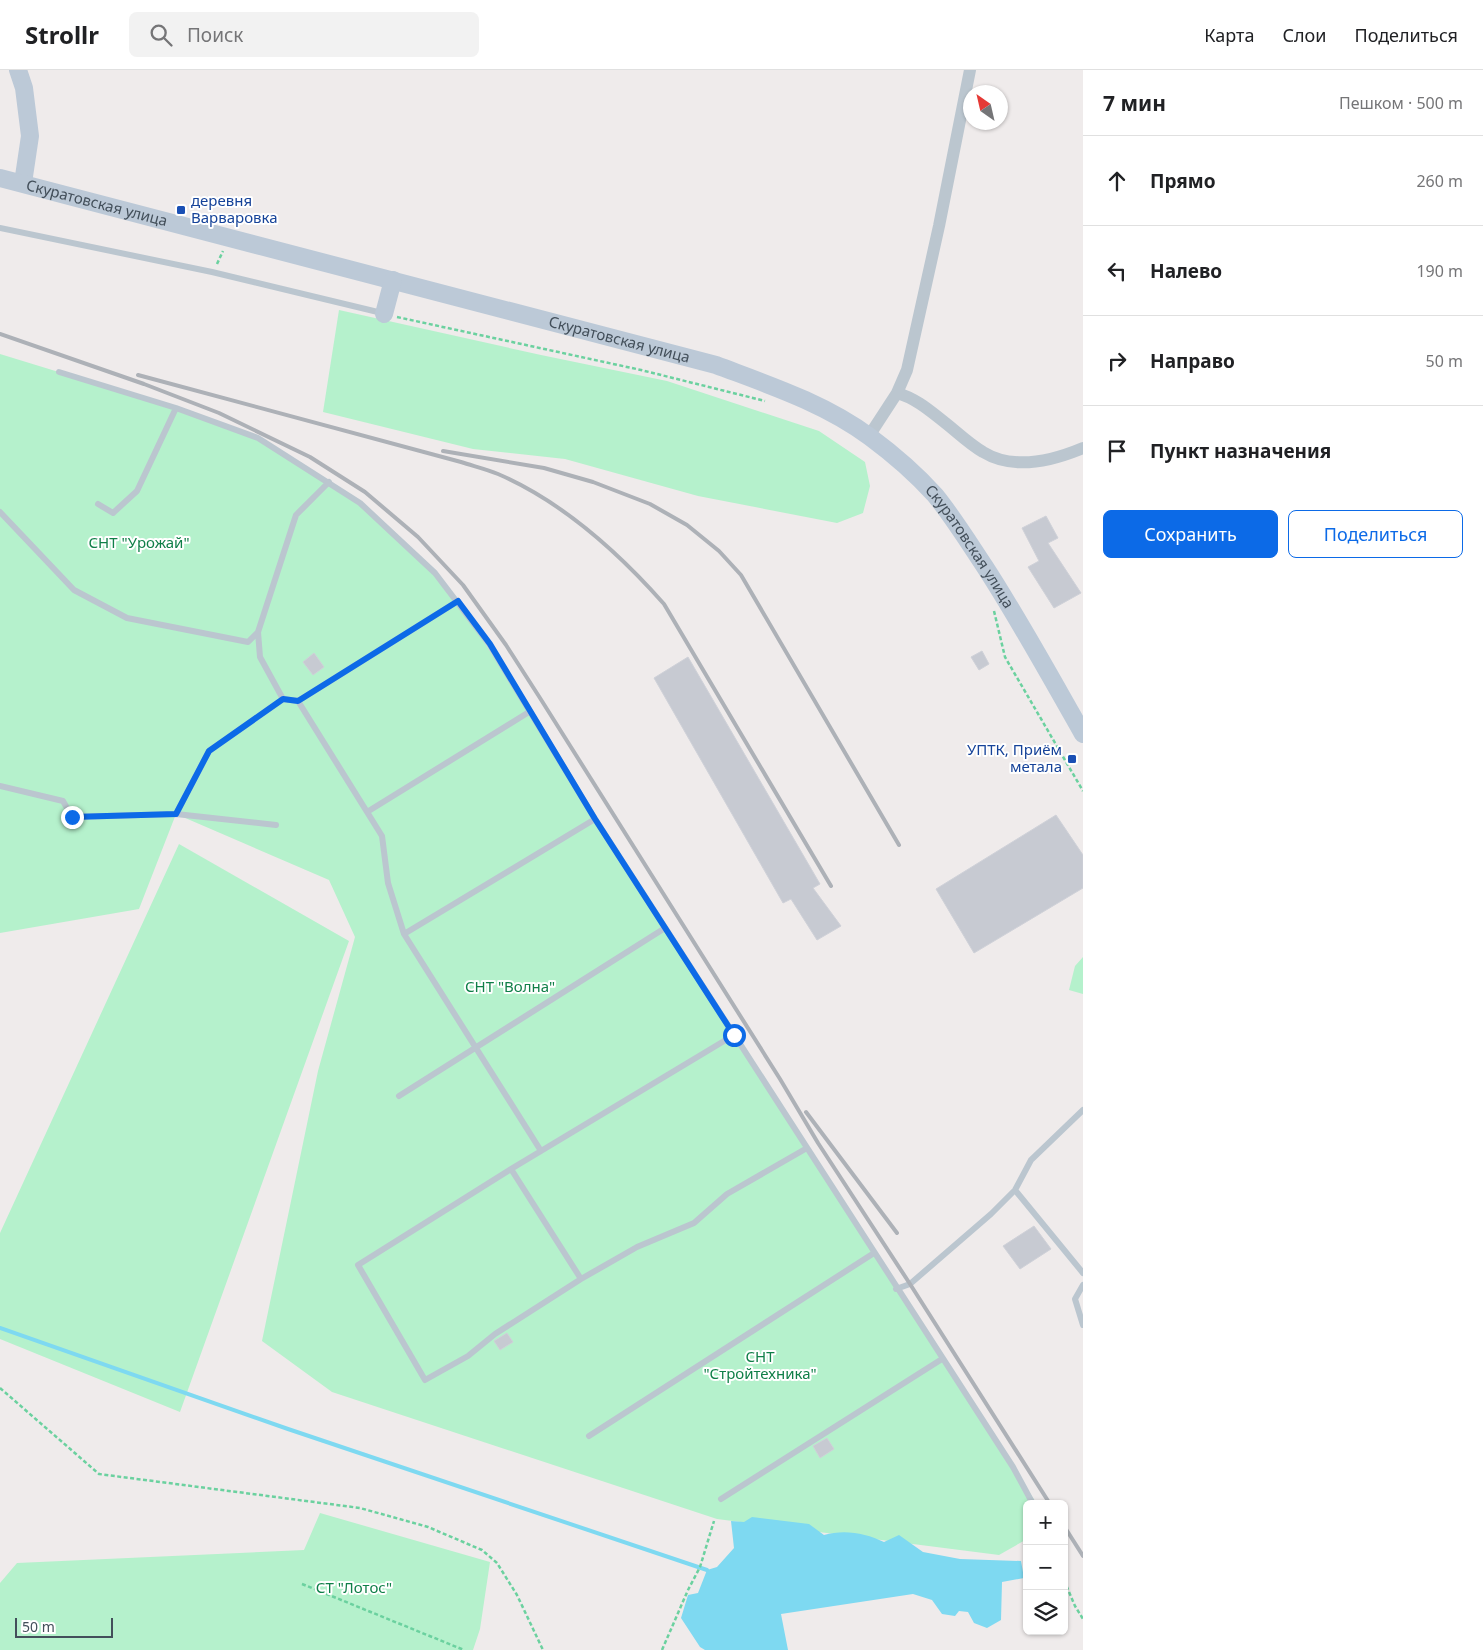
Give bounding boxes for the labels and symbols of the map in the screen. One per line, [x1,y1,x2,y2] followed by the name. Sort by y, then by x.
[963,85,1008,130] north arrow
[24,174,170,230] street label: Скуратовская улица
[191,190,278,227] place label: деревня Варваровка
[175,204,187,216] marker: деревня Варваровка
[547,311,692,367] street label: Скуратовская улица
[921,480,1019,612] street label: Скуратовская улица
[88,532,190,552] park label: СНТ "Урожай"
[967,739,1062,776] place label: УПТК, Приём метала
[1066,753,1078,765] marker: УПТК, Приём метала
[61,806,84,829] route end
[465,976,555,996] park label: СНТ "Волна"
[723,1024,746,1047] route start
[704,1346,817,1383] park label: СНТ "Стройтехника"
[316,1577,392,1597] park label: СТ "Лотос"
[15,1615,112,1638] scale bar

